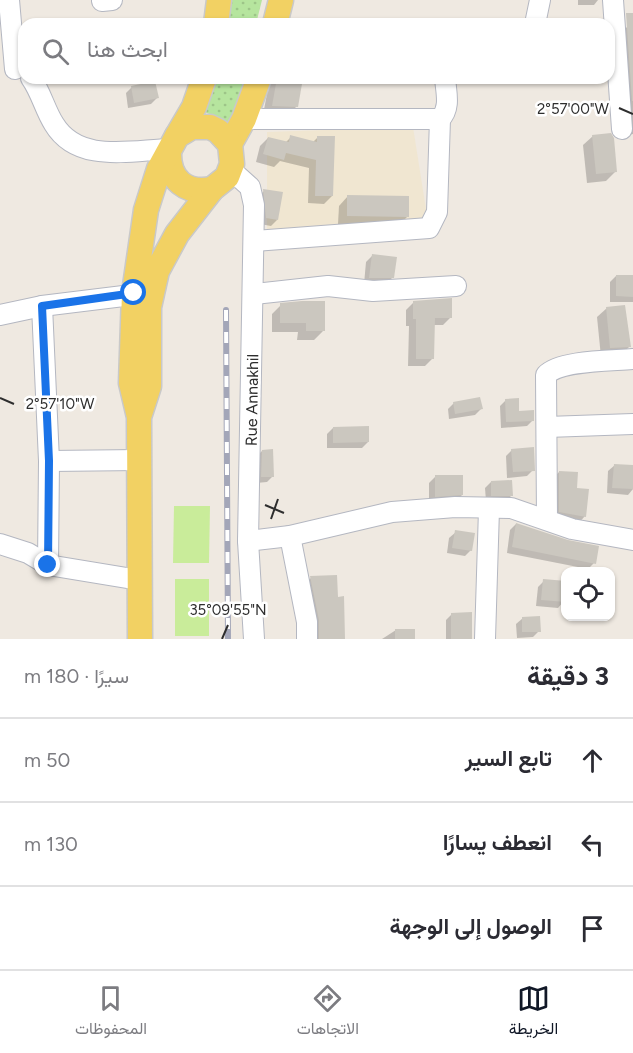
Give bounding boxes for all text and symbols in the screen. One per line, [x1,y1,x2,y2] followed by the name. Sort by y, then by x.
[18,18,615,84] search box
[39,35,72,68] icon: search
[87,36,168,63] text: ابحث هنا
[537,100,610,118] text: 2°57'00"W
[120,279,146,305] route start
[242,354,262,446] street label: Rue Annakhil
[26,395,95,413] text: 2°57'10"W
[34,551,60,577] route end
[561,567,615,621] map controls
[561,567,615,621] button: locate
[189,601,267,619] text: 35°09'55"N
[527,660,609,692] text: 3 دقيقة
[24,664,129,688] text: سيرًا · 180 m
[576,744,609,777] icon: ahead
[465,745,552,772] text: تابع السير
[24,748,70,772] text: 50 m
[576,828,609,861] icon: left
[443,829,552,856] text: انعطف يسارًا
[24,832,78,856] text: 130 m
[576,912,609,945] icon: arrive
[389,913,552,940] text: الوصول إلى الوجهة
[75,982,147,1043] tab: المحفوظات
[297,982,359,1043] tab: الاتجاهات
[509,982,558,1043] tab: الخريطة

